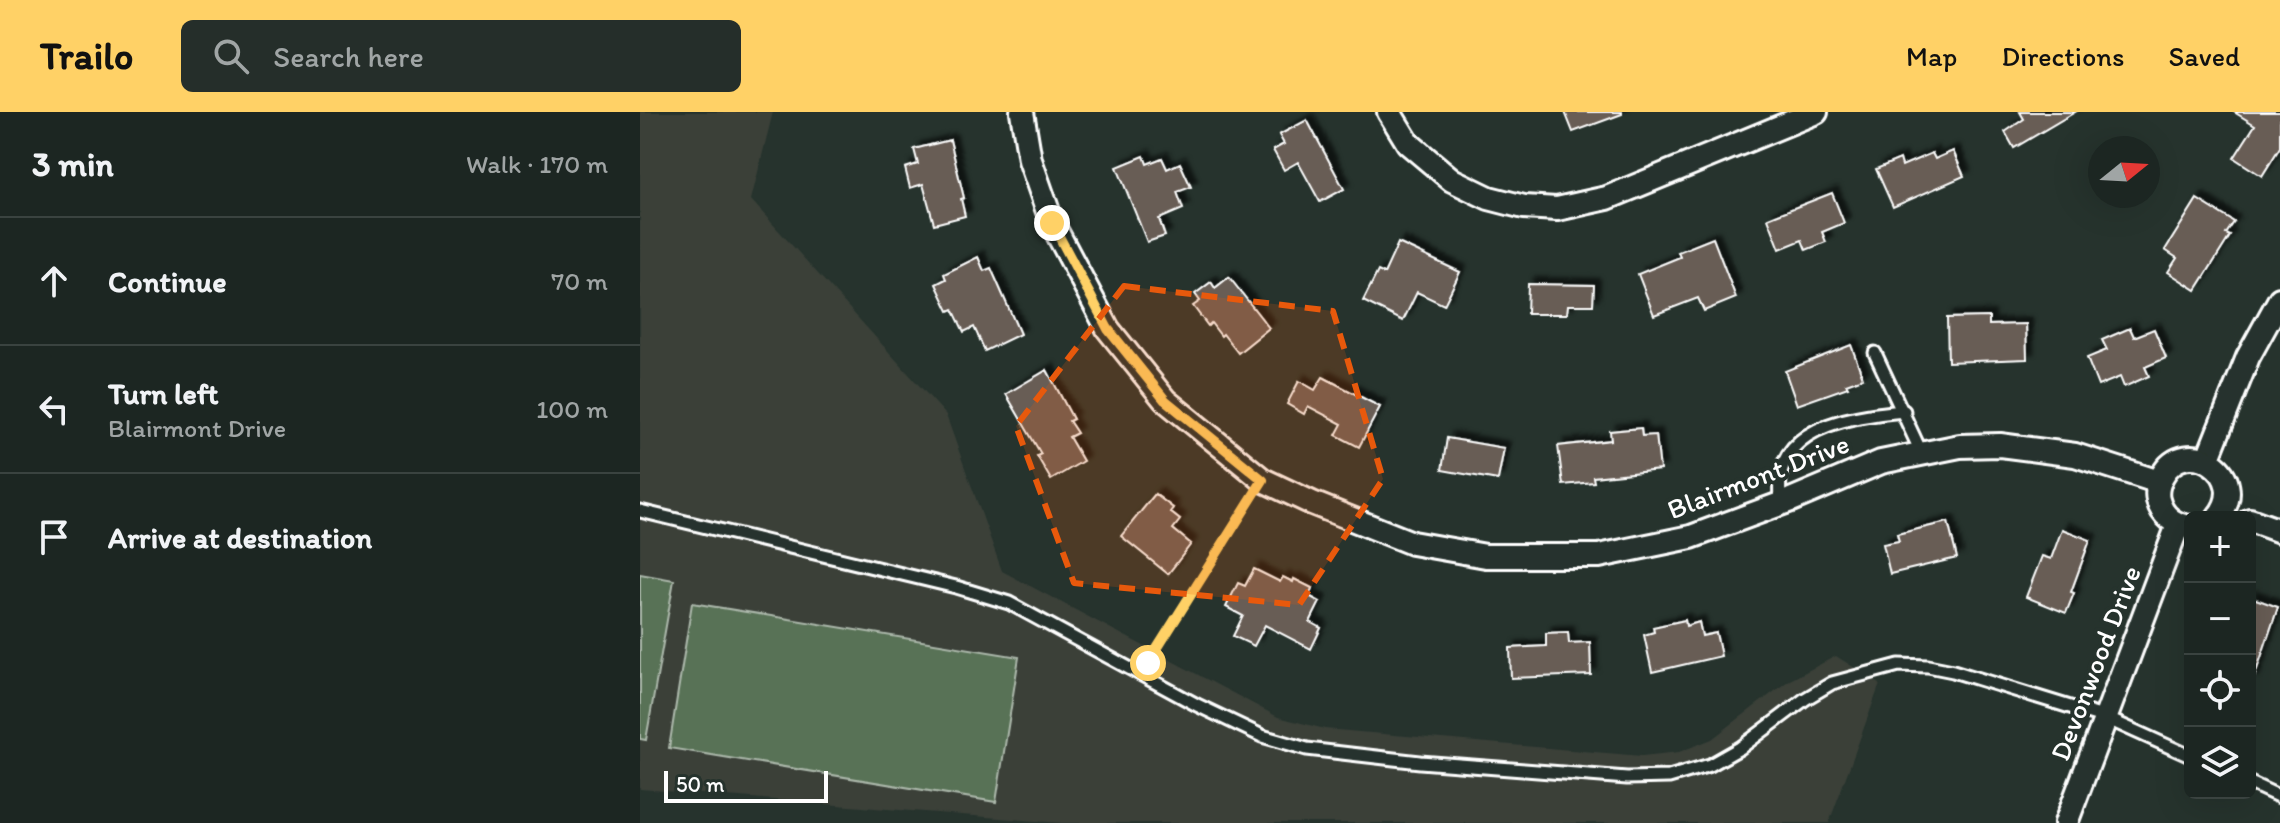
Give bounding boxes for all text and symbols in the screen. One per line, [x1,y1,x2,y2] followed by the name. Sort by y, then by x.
[181,20,741,92] search box
[40,33,133,79] text: Trailo
[209,34,253,78] icon: search
[273,38,424,75] text: Search here
[1906,39,1957,73] text: Map
[2001,39,2125,73] text: Directions
[2169,39,2240,73] text: Saved
[2088,136,2160,208] north arrow
[32,144,114,185] text: 3 min
[466,148,608,180] text: Walk · 170 m
[1034,205,1070,241] route end
[32,259,76,303] icon: ahead
[108,263,227,300] text: Continue
[551,265,608,297] text: 70 m
[108,375,219,412] text: Turn left
[32,387,76,431] icon: left
[536,393,608,425] text: 100 m
[108,412,286,444] text: Blairmont Drive
[1662,426,1854,526] street label: Blairmont Drive
[2184,511,2256,799] map controls
[2184,511,2256,583] button: +
[32,515,76,559] icon: arrive
[108,519,372,556] text: Arrive at destination
[2042,561,2148,765] street label: Devonwood Drive
[2184,583,2256,655] button: −
[1130,645,1166,681] route start
[2184,655,2256,727] button: locate
[2184,727,2256,799] button: layers
[664,767,828,803] scale bar
[676,771,725,798] text: 50 m

